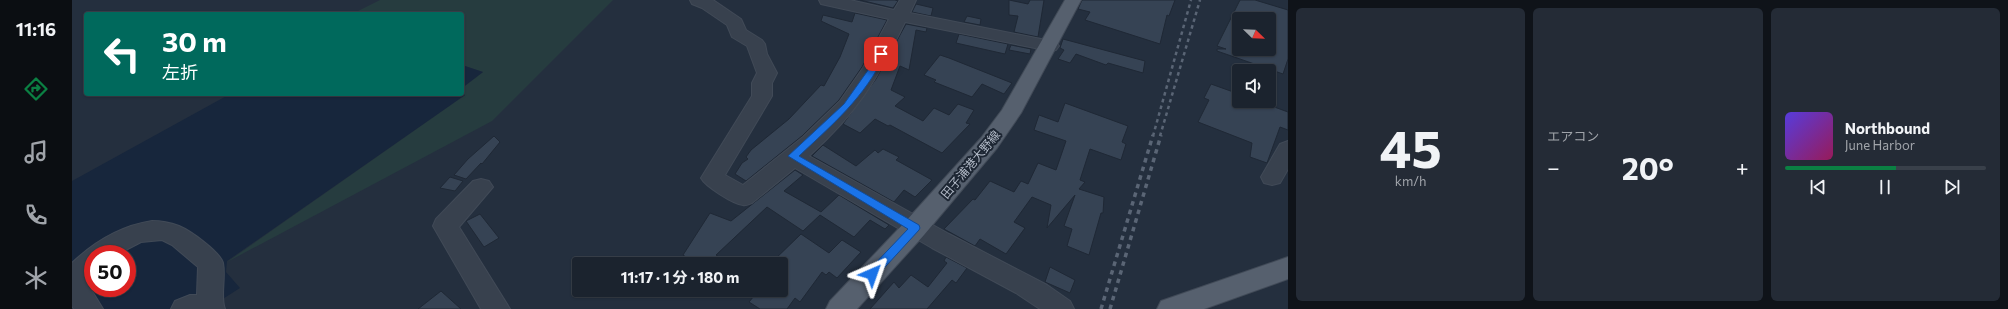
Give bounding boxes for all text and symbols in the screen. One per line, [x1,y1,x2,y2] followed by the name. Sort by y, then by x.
[1232,12,1276,56] north arrow
[1232,12,1276,108] map controls
[16,18,56,40] text: 11:16
[162,24,227,58] text: 30 m
[96,28,148,80] icon: left
[864,37,898,71] pin
[870,43,892,65] icon: arrive
[162,61,198,83] text: 左折
[1232,64,1276,108] button: sound
[22,75,50,103] icon: directions
[1380,115,1442,179] text: 45
[1845,119,1930,137] text: Northbound
[938,127,1002,201] street label: 田子浦港大野線
[1547,128,1599,144] text: エアコン
[1845,137,1915,153] text: June Harbor
[22,138,50,166] icon: music
[1622,149,1674,186] text: 20°
[1547,154,1560,181] text: −
[1736,154,1749,181] text: +
[1395,173,1426,189] text: km/h
[1807,176,1829,198] icon: previous
[1874,176,1896,198] icon: pause
[1941,176,1963,198] icon: next
[22,201,50,229] icon: phone
[84,245,136,297] speed limit sign: 50
[851,253,893,295] position arrow
[22,264,50,292] icon: climate
[621,268,739,286] text: 11:17 · 1 分 · 180 m

